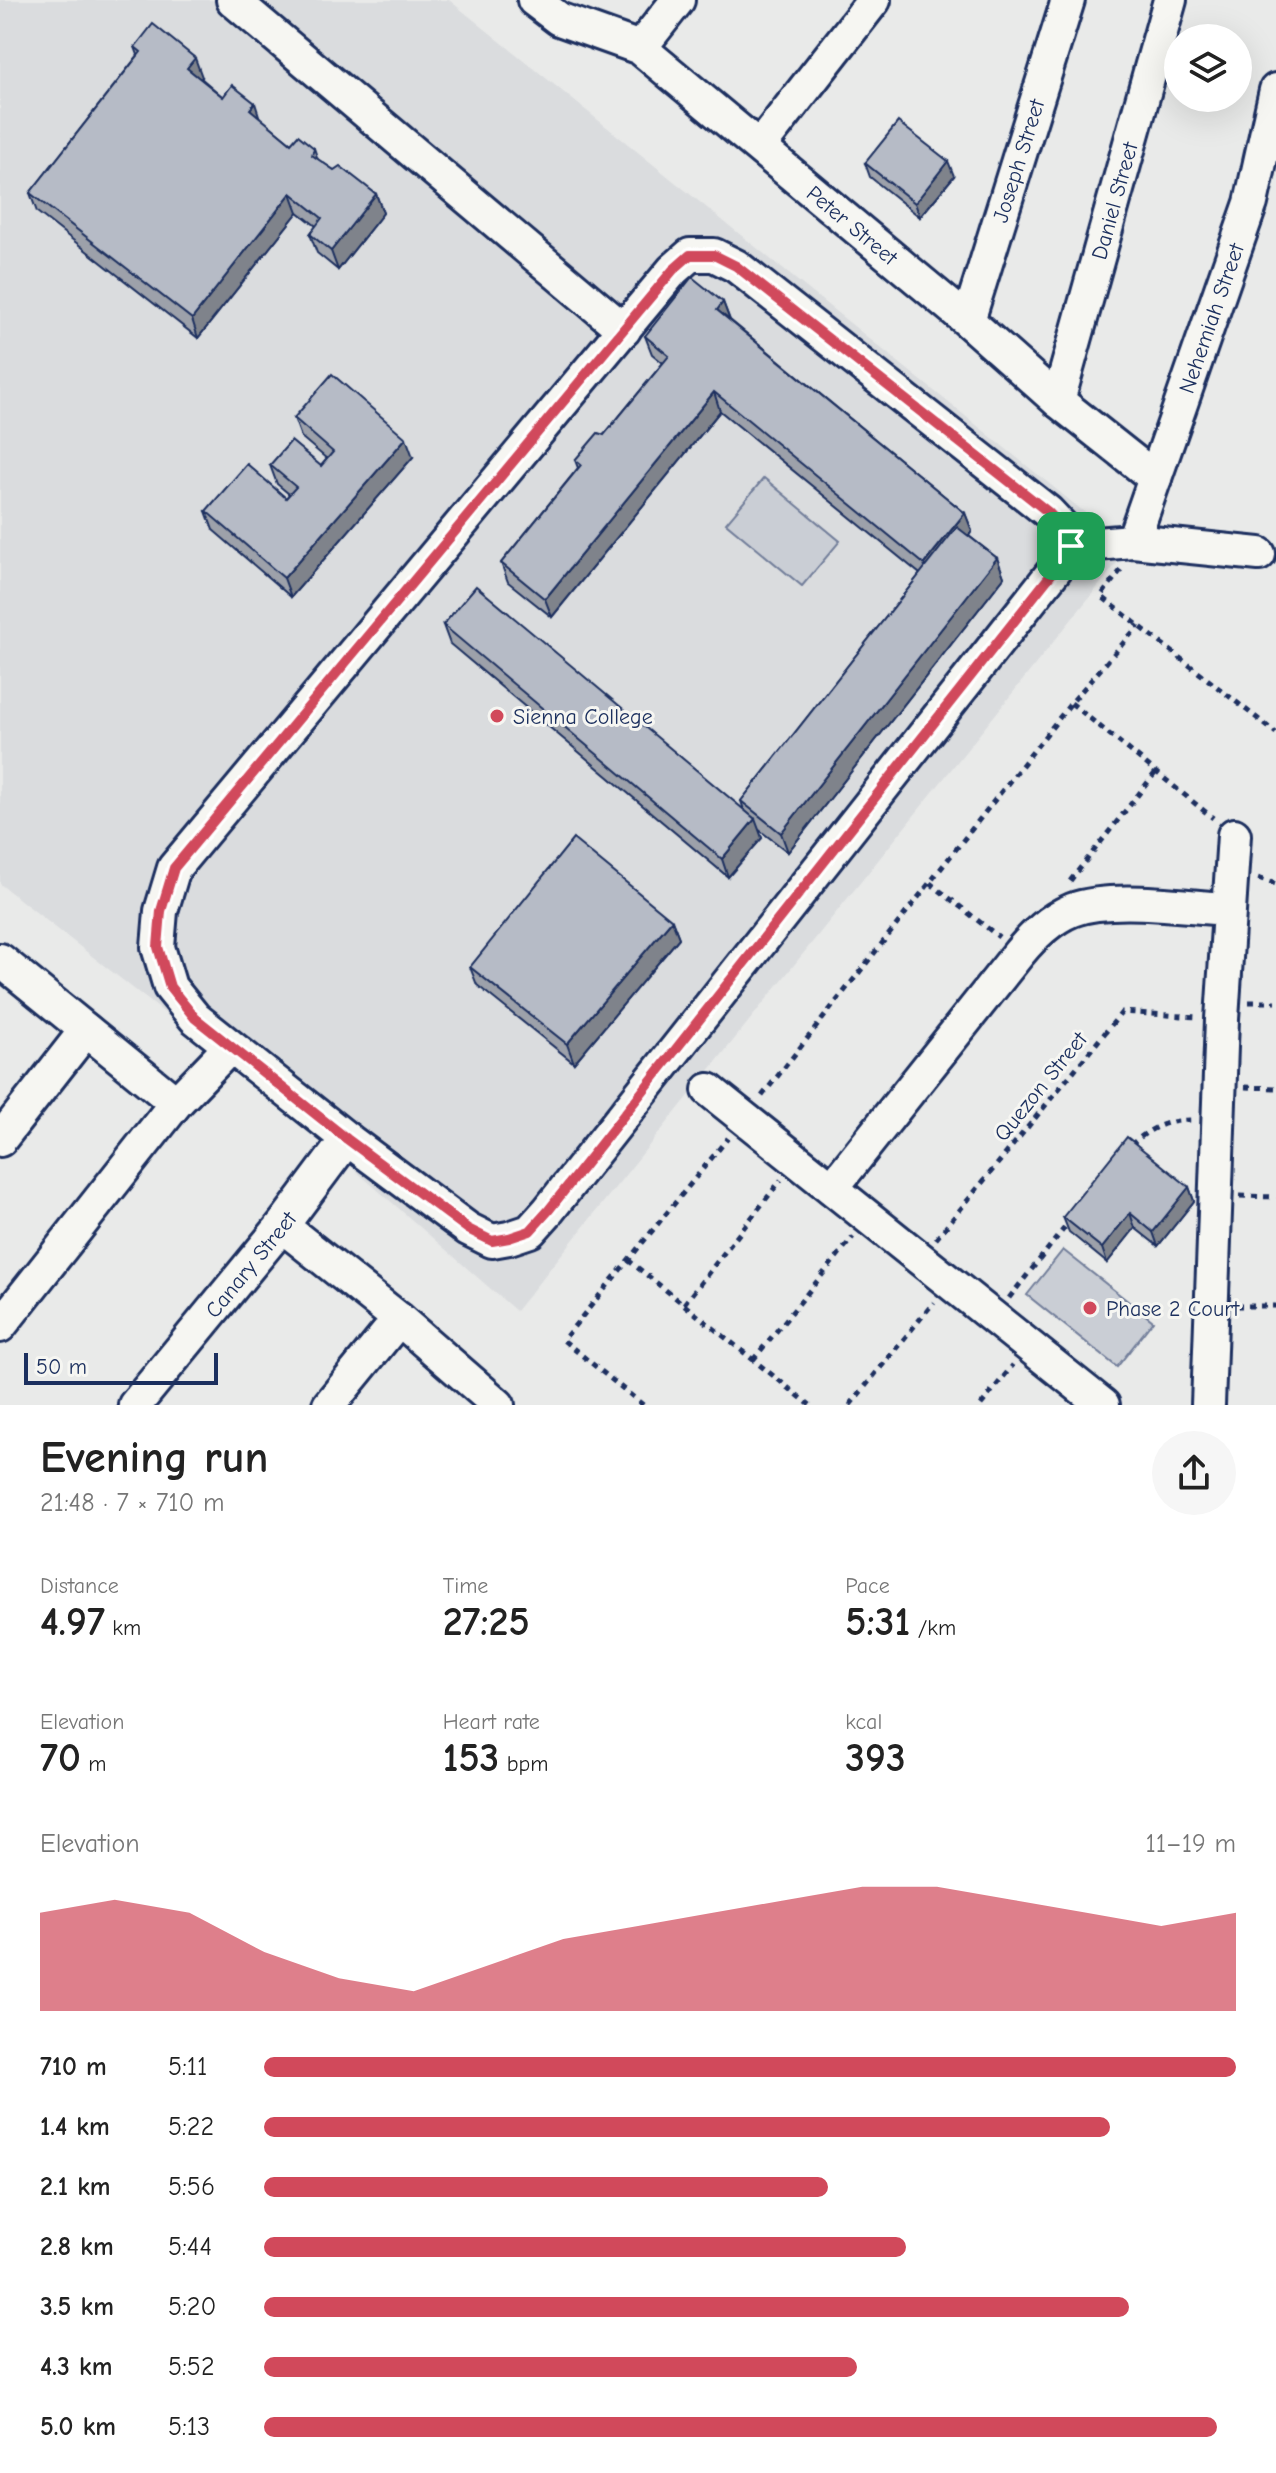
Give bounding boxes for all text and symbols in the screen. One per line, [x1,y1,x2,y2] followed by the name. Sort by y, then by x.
[1164,24,1252,112] map controls
[1164,24,1252,112] button: layers
[988,95,1051,226] street label: Joseph Street
[1086,139,1144,263] street label: Daniel Street
[801,180,903,271] street label: Peter Street
[1174,239,1250,397] street label: Nehemiah Street
[1037,512,1105,580] pin
[1049,524,1093,568] icon: arrive
[513,704,653,730] place label: Sienna College
[488,707,506,725] marker: Sienna College
[989,1026,1093,1147] street label: Quezon Street
[200,1206,303,1323] street label: Canary Street
[1106,1296,1240,1322] place label: Phase 2 Court
[1081,1299,1099,1317] marker: Phase 2 Court
[24,1349,218,1385] scale bar
[36,1354,87,1380] text: 50 m
[1152,1431,1236,1515] button: share
[40,1432,268,1483] text: Evening run
[40,1488,225,1518] text: 21:48 · 7 × 710 m
[40,1573,119,1599] text: Distance
[443,1573,488,1599] text: Time
[845,1573,890,1599] text: Pace
[40,1599,105,1645] text: 4.97
[443,1599,530,1645] text: 27:25
[845,1599,910,1645] text: 5:31
[105,1615,141,1641] text: km
[910,1615,956,1641] text: /km
[40,1709,124,1735] text: Elevation
[443,1709,540,1735] text: Heart rate
[845,1709,882,1735] text: kcal
[40,1735,81,1781] text: 70
[443,1735,499,1781] text: 153
[845,1735,906,1781] text: 393
[81,1751,106,1777] text: m
[499,1751,548,1777] text: bpm
[40,1829,140,1859] text: Elevation
[1146,1829,1236,1859] text: 11–19 m
[40,2052,107,2082] text: 710 m
[168,2052,207,2082] text: 5:11
[40,2112,110,2142] text: 1.4 km
[168,2112,214,2142] text: 5:22
[40,2172,111,2202] text: 2.1 km
[168,2172,215,2202] text: 5:56
[40,2232,114,2262] text: 2.8 km
[168,2232,212,2262] text: 5:44
[40,2292,114,2322] text: 3.5 km
[168,2292,216,2322] text: 5:20
[40,2352,112,2382] text: 4.3 km
[168,2352,215,2382] text: 5:52
[40,2412,116,2442] text: 5.0 km
[168,2412,210,2442] text: 5:13

